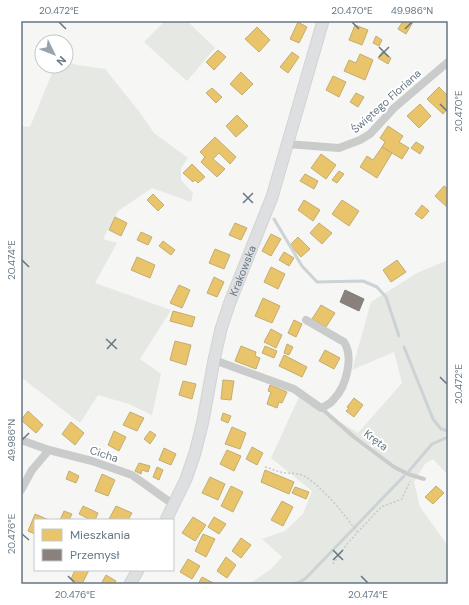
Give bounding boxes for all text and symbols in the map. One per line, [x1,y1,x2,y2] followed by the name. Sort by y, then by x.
[39,4,79,17] text: 20.472°E
[331,4,373,17] text: 20.470°E
[391,4,433,17] text: 49.986°N
[34,34,74,74] north arrow
[53,53,69,69] text: N
[348,66,424,136] street label: Świętego Floriana
[452,90,465,132] text: 20.470°E
[5,240,18,280] text: 20.474°E
[226,243,259,298] street label: Krakowska
[452,364,465,404] text: 20.472°E
[5,419,18,461] text: 49.986°N
[361,426,391,454] street label: Kręta
[88,443,120,465] street label: Cicha
[5,513,18,554] text: 20.476°E
[34,519,174,571] legend
[70,527,130,543] text: Mieszkania
[70,547,120,563] text: Przemysł
[55,588,96,601] text: 20.476°E
[348,588,388,601] text: 20.474°E

